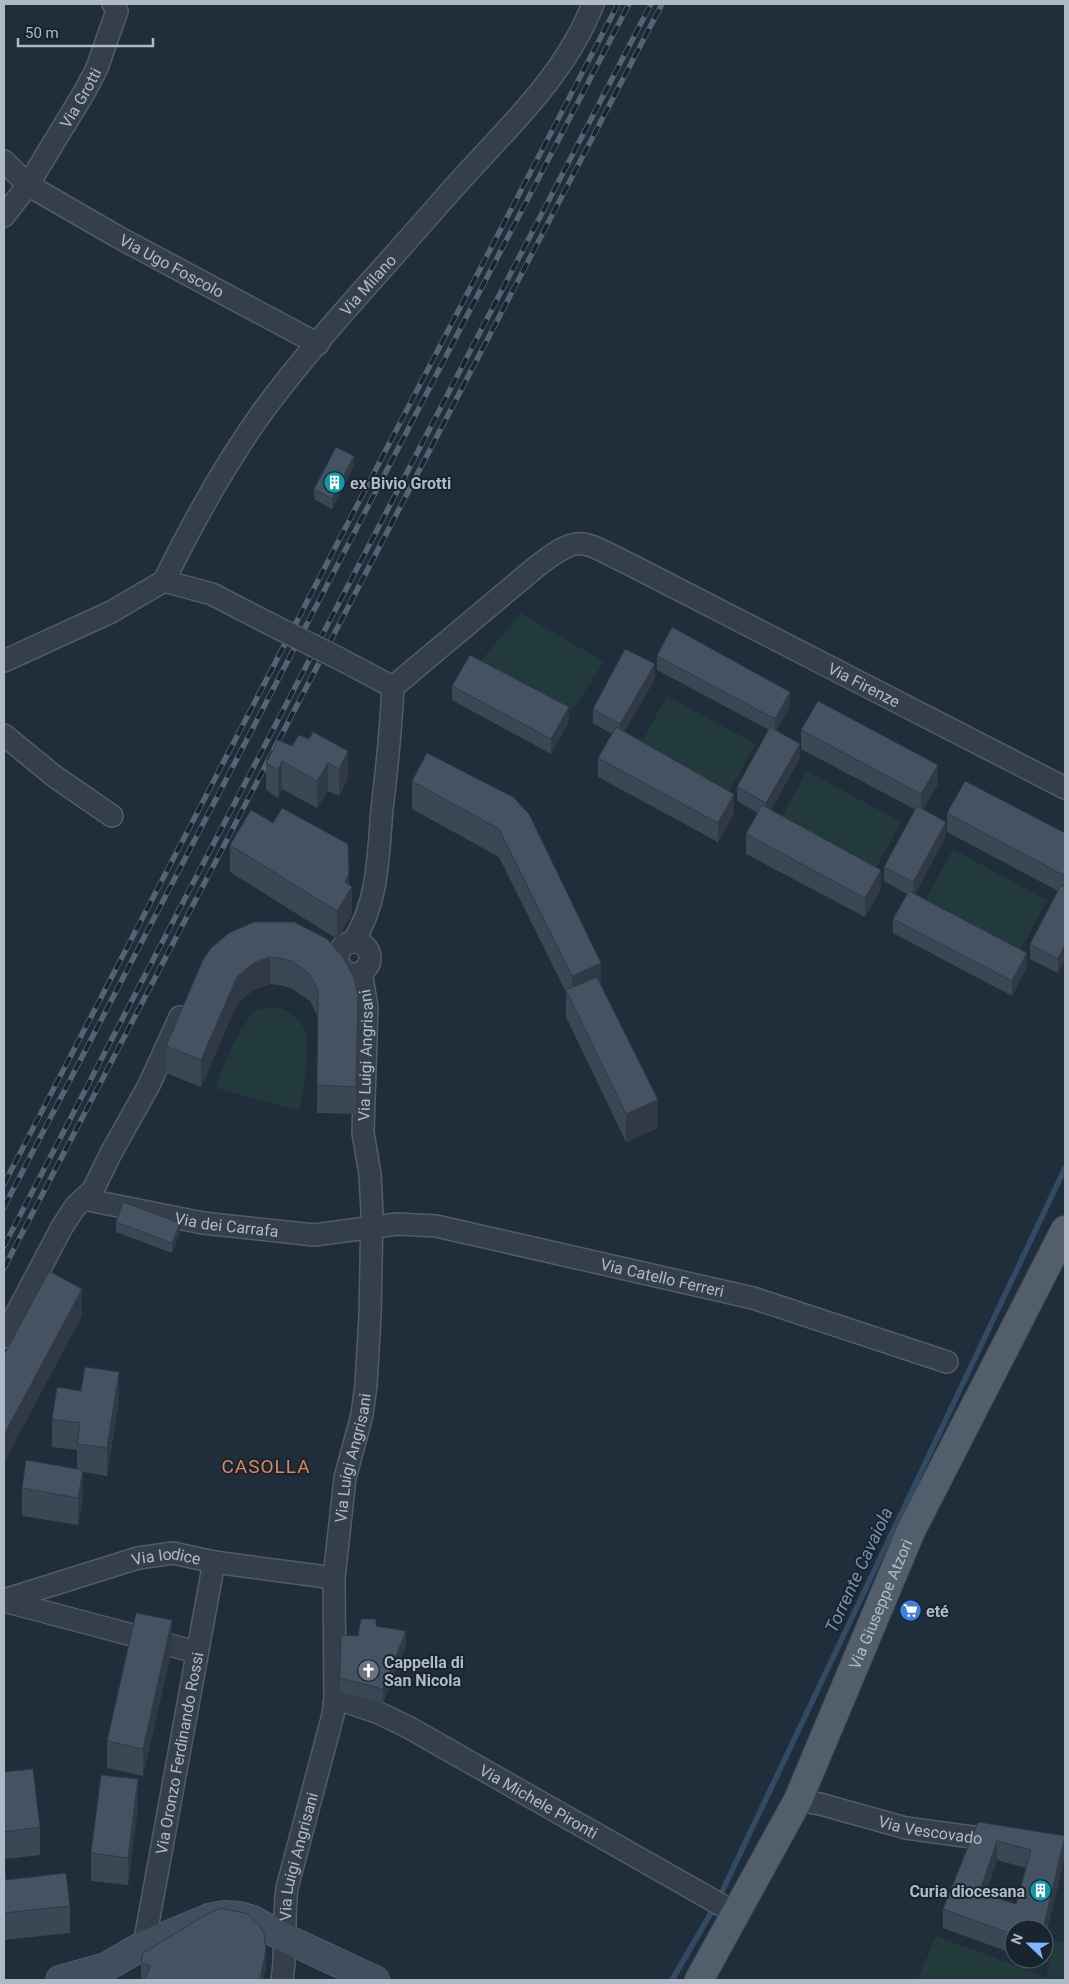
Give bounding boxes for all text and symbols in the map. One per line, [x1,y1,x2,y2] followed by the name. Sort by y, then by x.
[18,15,152,47] scale bar
[25,24,59,42] text: 50 m
[56,65,105,132] street label: Via Grotti
[116,231,227,302] street label: Via Ugo Foscolo
[336,251,400,320] street label: Via Milano
[322,471,346,495] building icon: ex Bivio Grotti
[350,474,451,493] place label: ex Bivio Grotti
[825,659,903,712] street label: Via Firenze
[354,988,377,1121] street label: Via Luigi Angrisani
[173,1209,280,1241] street label: Via dei Carrafa
[599,1255,726,1301] street label: Via Catello Ferreri
[331,1392,375,1524] street label: Via Luigi Angrisani
[221,1455,311,1478] district label: CASOLLA
[820,1504,897,1636] water label: Torrente Cavaiola
[845,1536,917,1672] street label: Via Giuseppe Atzori
[129,1544,202,1569] street label: Via Iodice
[898,1599,922,1623] supermarket icon: eté
[926,1602,949,1621] place label: eté
[152,1651,207,1856] street label: Via Oronzo Ferdinando Rossi
[384,1653,464,1690] place label: Cappella di San Nicola
[356,1659,380,1683] church icon: Cappella di San Nicola
[476,1761,601,1843] street label: Via Michele Pironti
[276,1790,322,1921] street label: Via Luigi Angrisani
[876,1812,983,1848] street label: Via Vescovado
[1029,1879,1053,1903] building icon: Curia diocesana
[909,1882,1025,1901] place label: Curia diocesana
[1004,1919,1054,1969] north arrow
[1008,1932,1026,1947] text: N

